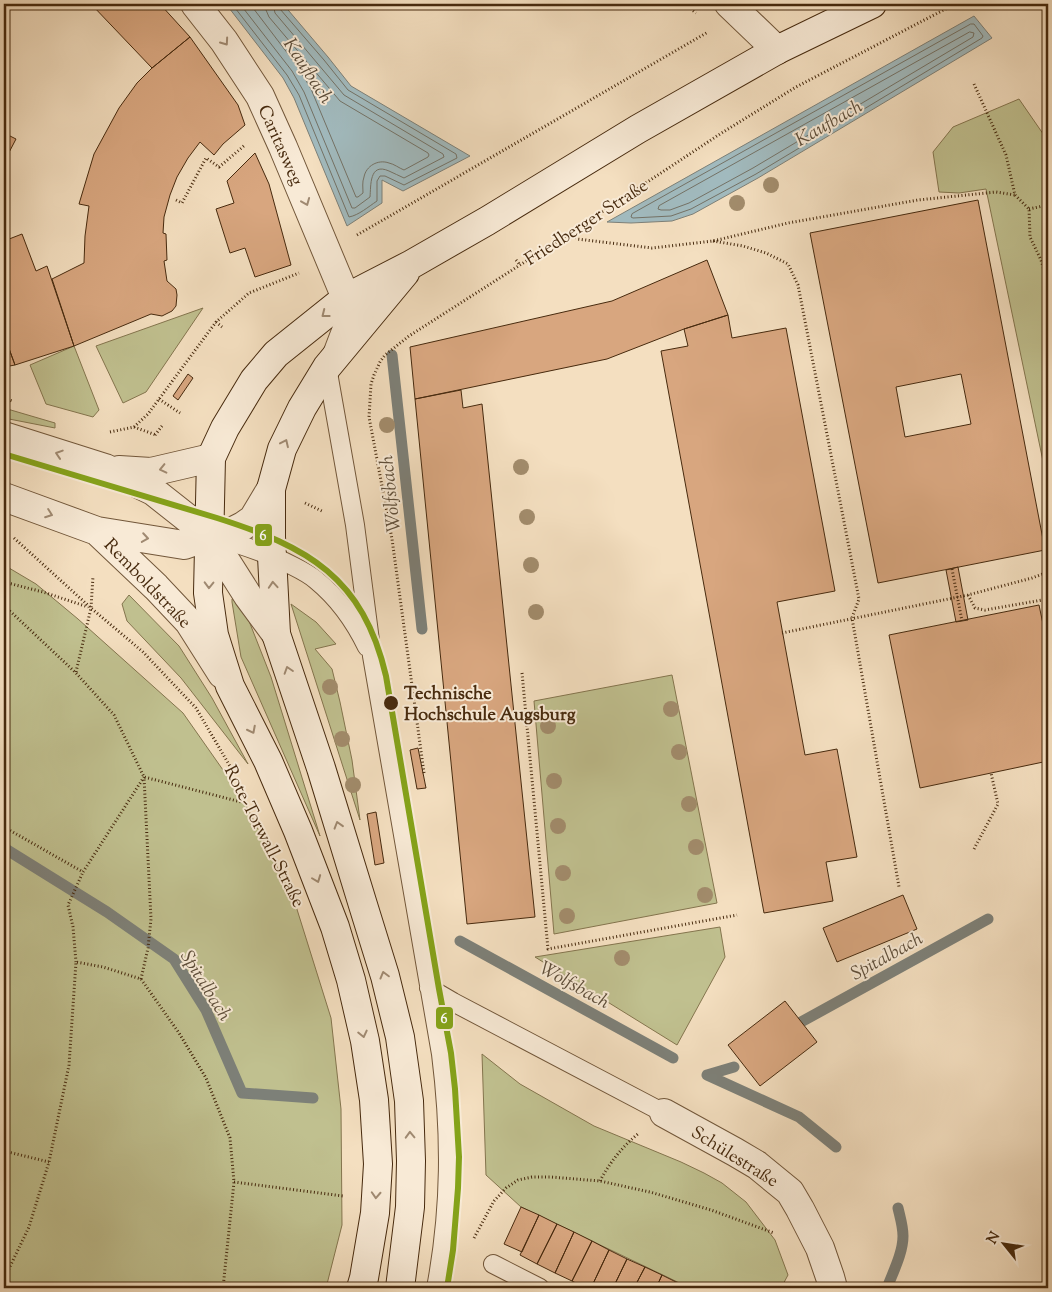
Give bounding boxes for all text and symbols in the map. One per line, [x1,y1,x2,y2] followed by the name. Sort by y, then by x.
[276,33,339,110] water label: Kaufbach
[219,36,228,46] one-way arrow
[791,94,869,154] water label: Kaufbach
[250,101,309,190] street label: Caritasweg
[520,174,654,273] street label: Friedberger Straße
[300,197,310,206] one-way arrow
[321,309,330,318] one-way arrow
[279,439,289,448] one-way arrow
[55,449,63,459] one-way arrow
[374,453,409,534] water label: Wolfsbach
[159,463,168,474] one-way arrow
[45,508,53,518] one-way arrow
[254,523,273,547] line badge: 6
[260,527,267,547] text: 6
[141,533,149,543] one-way arrow
[97,534,196,635] street label: Remboldstraße
[203,581,214,589] one-way arrow
[267,581,278,589] one-way arrow
[284,666,294,675] one-way arrow
[404,682,576,729] place label: Technische Hochschule Augsburg
[382,694,400,712] marker: Technische Hochschule Augsburg
[246,724,256,733] one-way arrow
[216,761,310,913] street label: Rote-Torwall-Straße
[334,821,344,829] one-way arrow
[310,874,321,883] one-way arrow
[846,926,929,988] water label: Spitalbach
[173,946,238,1028] water label: Spitalbach
[534,956,615,1017] water label: Wolfsbach
[380,972,390,980] one-way arrow
[435,1006,454,1030] line badge: 6
[441,1010,448,1030] text: 6
[357,1029,368,1038] one-way arrow
[685,1120,783,1195] street label: Schülestraße
[405,1131,416,1139] one-way arrow
[371,1192,382,1200] one-way arrow
[980,1220,1030,1270] north arrow
[983,1229,1006,1248] text: N

